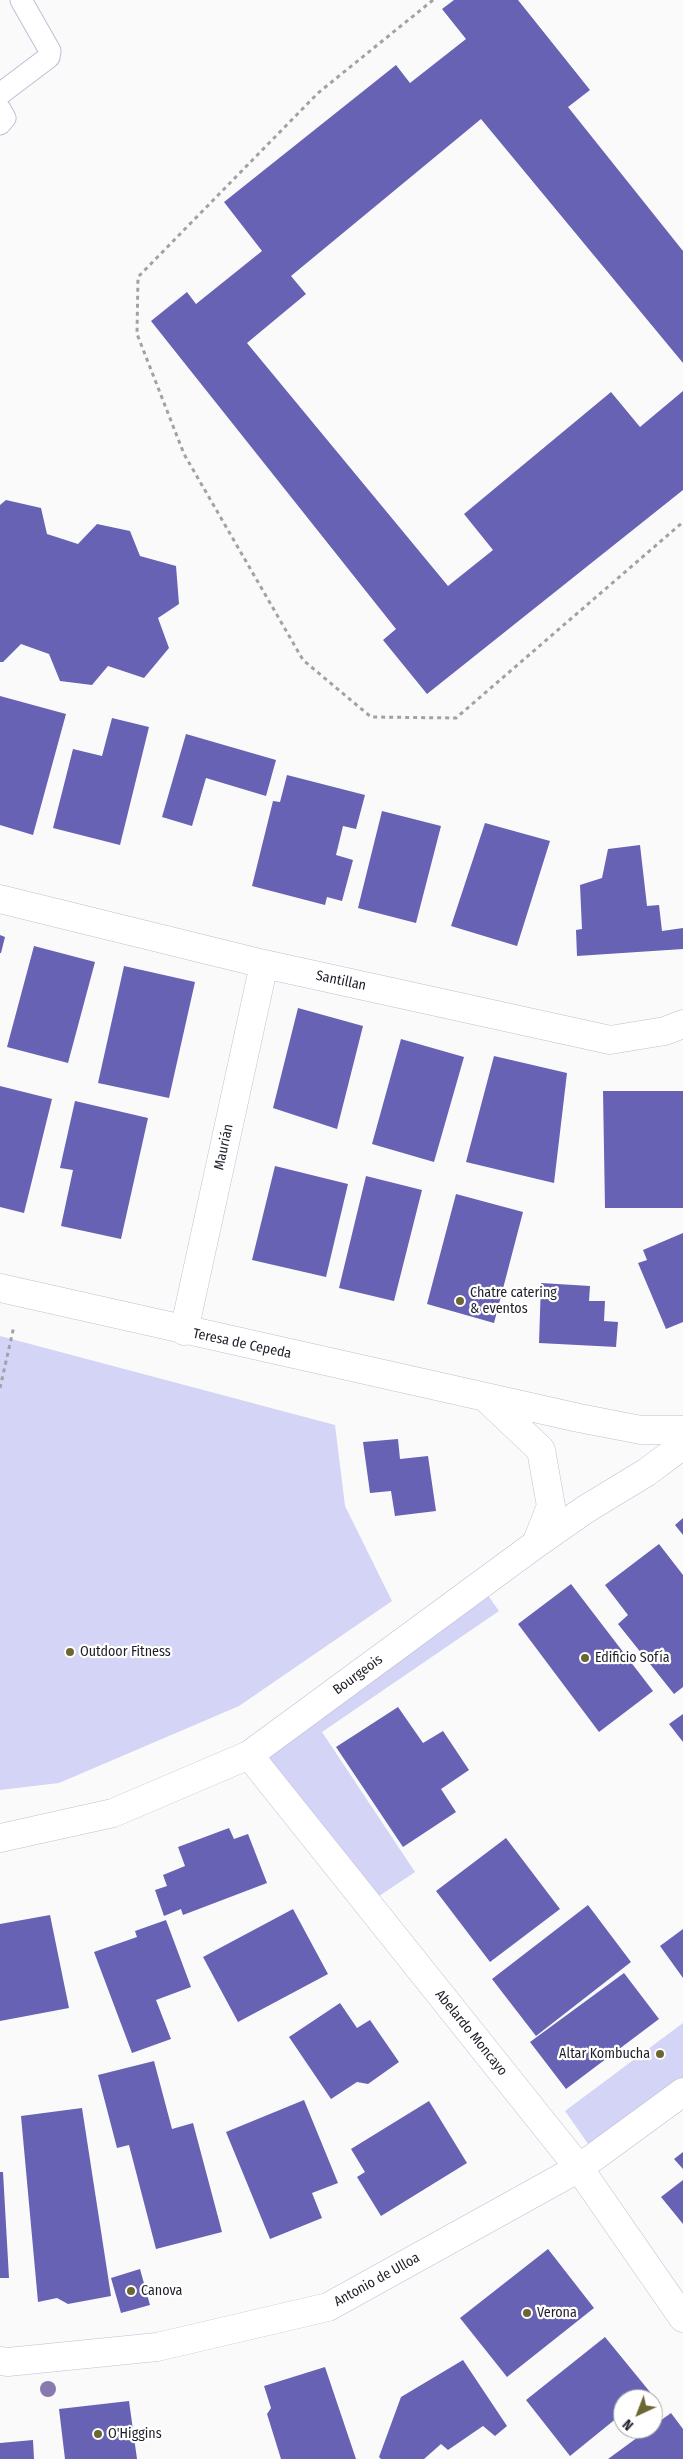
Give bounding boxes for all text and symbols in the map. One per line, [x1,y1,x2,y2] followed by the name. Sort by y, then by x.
[314,967,368,995] street label: Santillan
[211,1122,237,1172] street label: Maurián
[470,1285,557,1318] place label: Chatre catering & eventos
[454,1295,466,1307] marker: Chatre catering & eventos
[191,1325,293,1363] street label: Teresa de Cepeda
[80,1644,171,1660] place label: Outdoor Fitness
[64,1646,76,1658] marker: Outdoor Fitness
[595,1650,670,1666] place label: Edificio Sofía
[330,1651,386,1699] street label: Bourgeois
[579,1652,591,1664] marker: Edificio Sofía
[431,1987,511,2079] street label: Abelardo Moncayo
[559,2046,650,2062] place label: Altar Kombucha
[654,2048,666,2060] marker: Altar Kombucha
[331,2250,423,2310] street label: Antonio de Ulloa
[141,2283,182,2299] place label: Canova
[125,2285,137,2297] marker: Canova
[537,2305,577,2321] place label: Verona
[521,2307,533,2319] marker: Verona
[613,2389,663,2439] north arrow
[619,2416,637,2434] text: N
[108,2426,162,2442] place label: O'Higgins
[92,2428,104,2440] marker: O'Higgins

